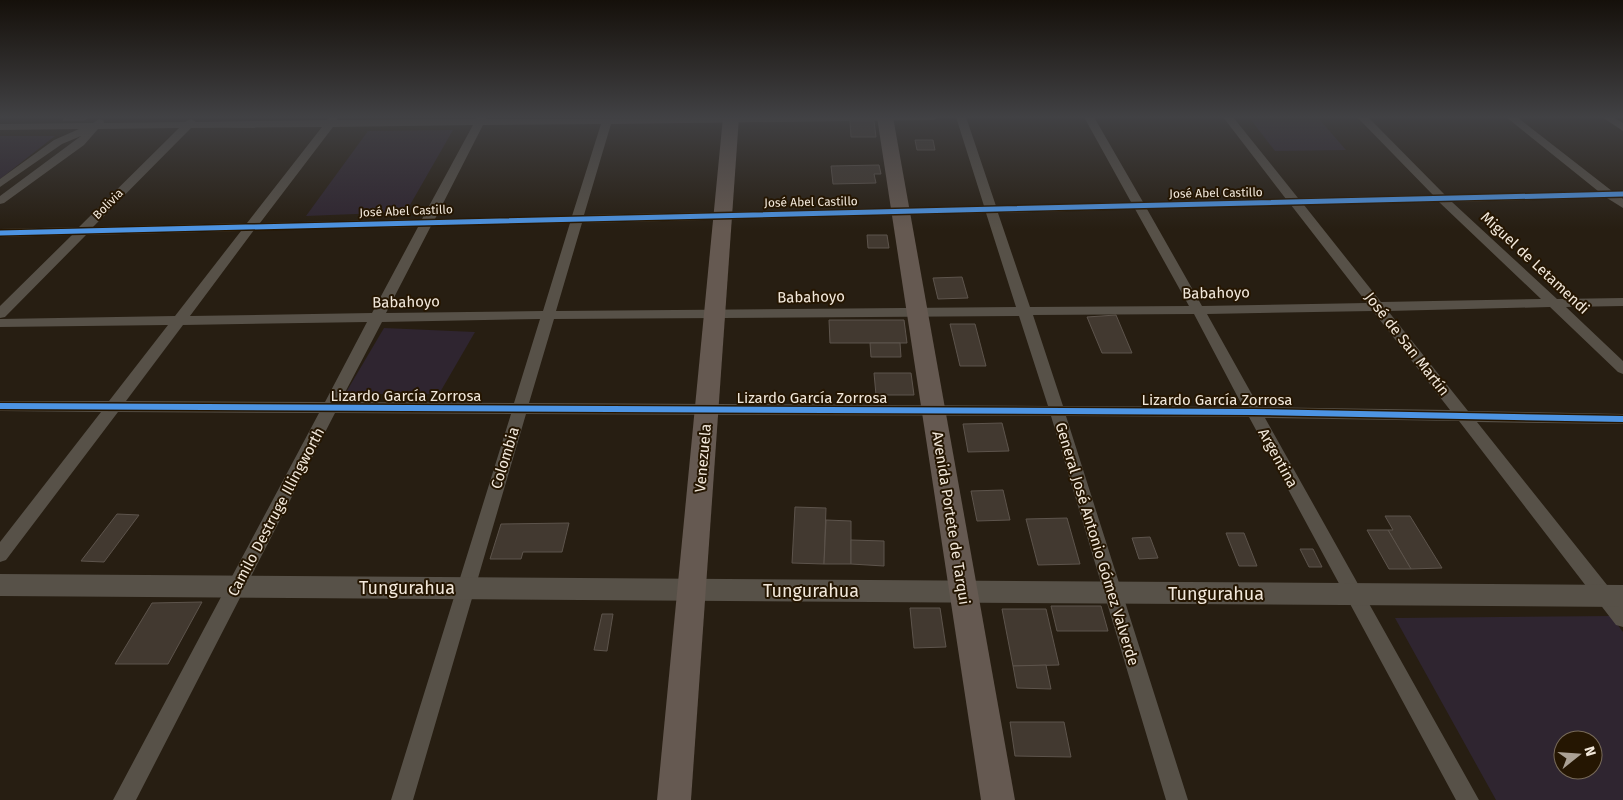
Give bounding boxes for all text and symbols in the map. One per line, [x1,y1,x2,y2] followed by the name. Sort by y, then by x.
[1169,185,1263,201] street label: José Abel Castillo
[90,186,126,222] street label: Bolivia
[764,194,858,210] street label: José Abel Castillo
[359,202,453,220] street label: José Abel Castillo
[1477,208,1593,318] street label: Miguel de Letamendi
[1182,283,1250,303] street label: Babahoyo
[777,287,845,307] street label: Babahoyo
[1361,289,1453,399] street label: José de San Martín
[372,292,440,312] street label: Babahoyo
[331,387,481,405] street label: Lizardo García Zorrosa
[737,389,887,407] street label: Lizardo García Zorrosa
[1142,391,1292,409] street label: Lizardo García Zorrosa
[1051,420,1143,668] street label: General José Antonio Gómez Valverde
[691,423,715,493] street label: Venezuela
[224,425,328,599] street label: Camilo Destruge Illingworth
[487,425,523,491] street label: Colombia
[1254,425,1302,491] street label: Argentina
[928,430,974,606] street label: Avenida Portete de Tarqui
[359,577,455,599] street label: Tungurahua
[763,580,859,602] street label: Tungurahua
[1168,583,1264,605] street label: Tungurahua
[1553,730,1603,780] north arrow
[1580,744,1599,758] text: N

